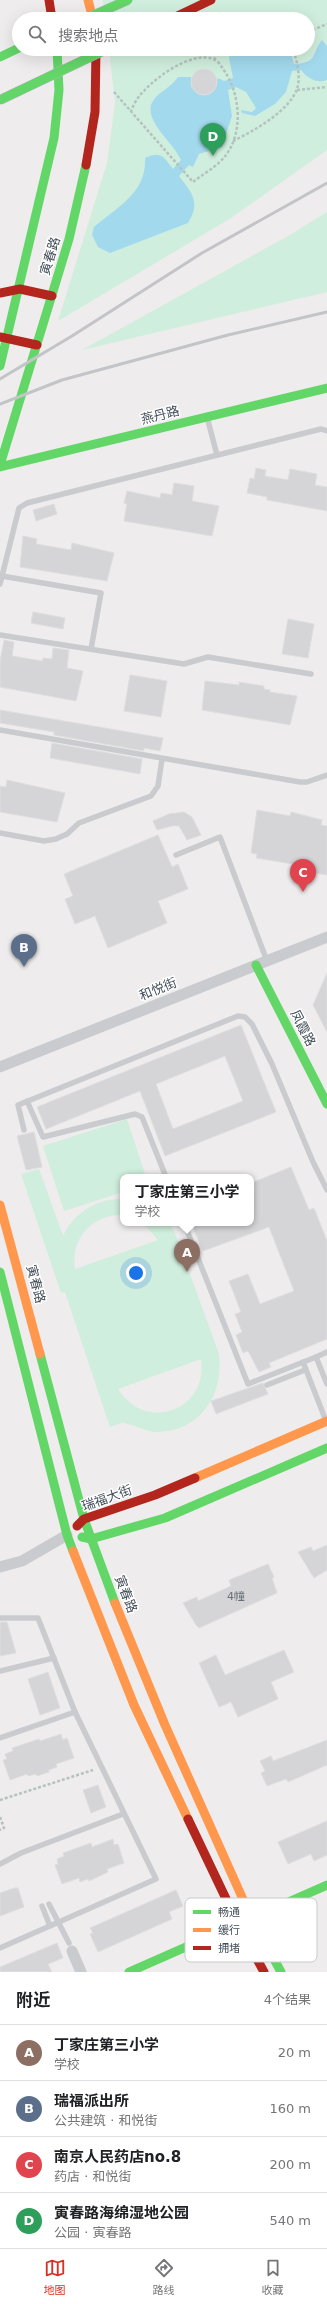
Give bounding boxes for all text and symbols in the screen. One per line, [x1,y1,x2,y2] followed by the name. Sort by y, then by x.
[12,12,315,56] search box
[26,23,48,45] icon: search
[58,27,118,45] text: 搜索地点
[200,123,226,156] pin: D
[37,235,63,277] street label: 寅春路
[139,403,181,427] street label: 燕丹路
[290,859,316,892] pin: C
[11,934,37,967] pin: B
[137,975,179,1003] street label: 和悦街
[287,1007,319,1049] street label: 凤霞路
[120,1174,254,1226] popup
[134,1183,240,1201] text: 丁家庄第三小学
[134,1204,161,1219] text: 学校
[174,1239,200,1272] pin: A
[24,1263,48,1305] street label: 寅春路
[126,1263,146,1283] your location
[80,1482,134,1514] street label: 瑞福大街
[112,1573,140,1615] street label: 寅春路
[227,1590,245,1603] house number: 4幢
[185,1898,317,1962] legend
[218,1906,240,1919] text: 畅通
[218,1924,240,1937] text: 缓行
[218,1942,240,1955] text: 拥堵
[16,1990,50,2010] text: 附近
[264,1992,311,2007] text: 4个结果
[54,2036,159,2054] text: 丁家庄第三小学
[24,2045,34,2060] text: A
[278,2045,311,2060] text: 20 m
[54,2057,80,2072] text: 学校
[54,2092,129,2110] text: 瑞福派出所
[24,2101,34,2116] text: B
[269,2101,311,2116] text: 160 m
[54,2113,157,2128] text: 公共建筑 · 和悦街
[54,2148,181,2166] text: 南京人民药店no.8
[24,2157,34,2172] text: C
[269,2157,311,2172] text: 200 m
[54,2169,131,2184] text: 药店 · 和悦街
[54,2204,189,2222] text: 寅春路海绵湿地公园
[24,2213,34,2228] text: D
[269,2213,311,2228] text: 540 m
[54,2225,131,2240] text: 公园 · 寅春路
[44,2257,66,2297] tab: 地图
[153,2257,175,2297] tab: 路线
[262,2257,284,2297] tab: 收藏

